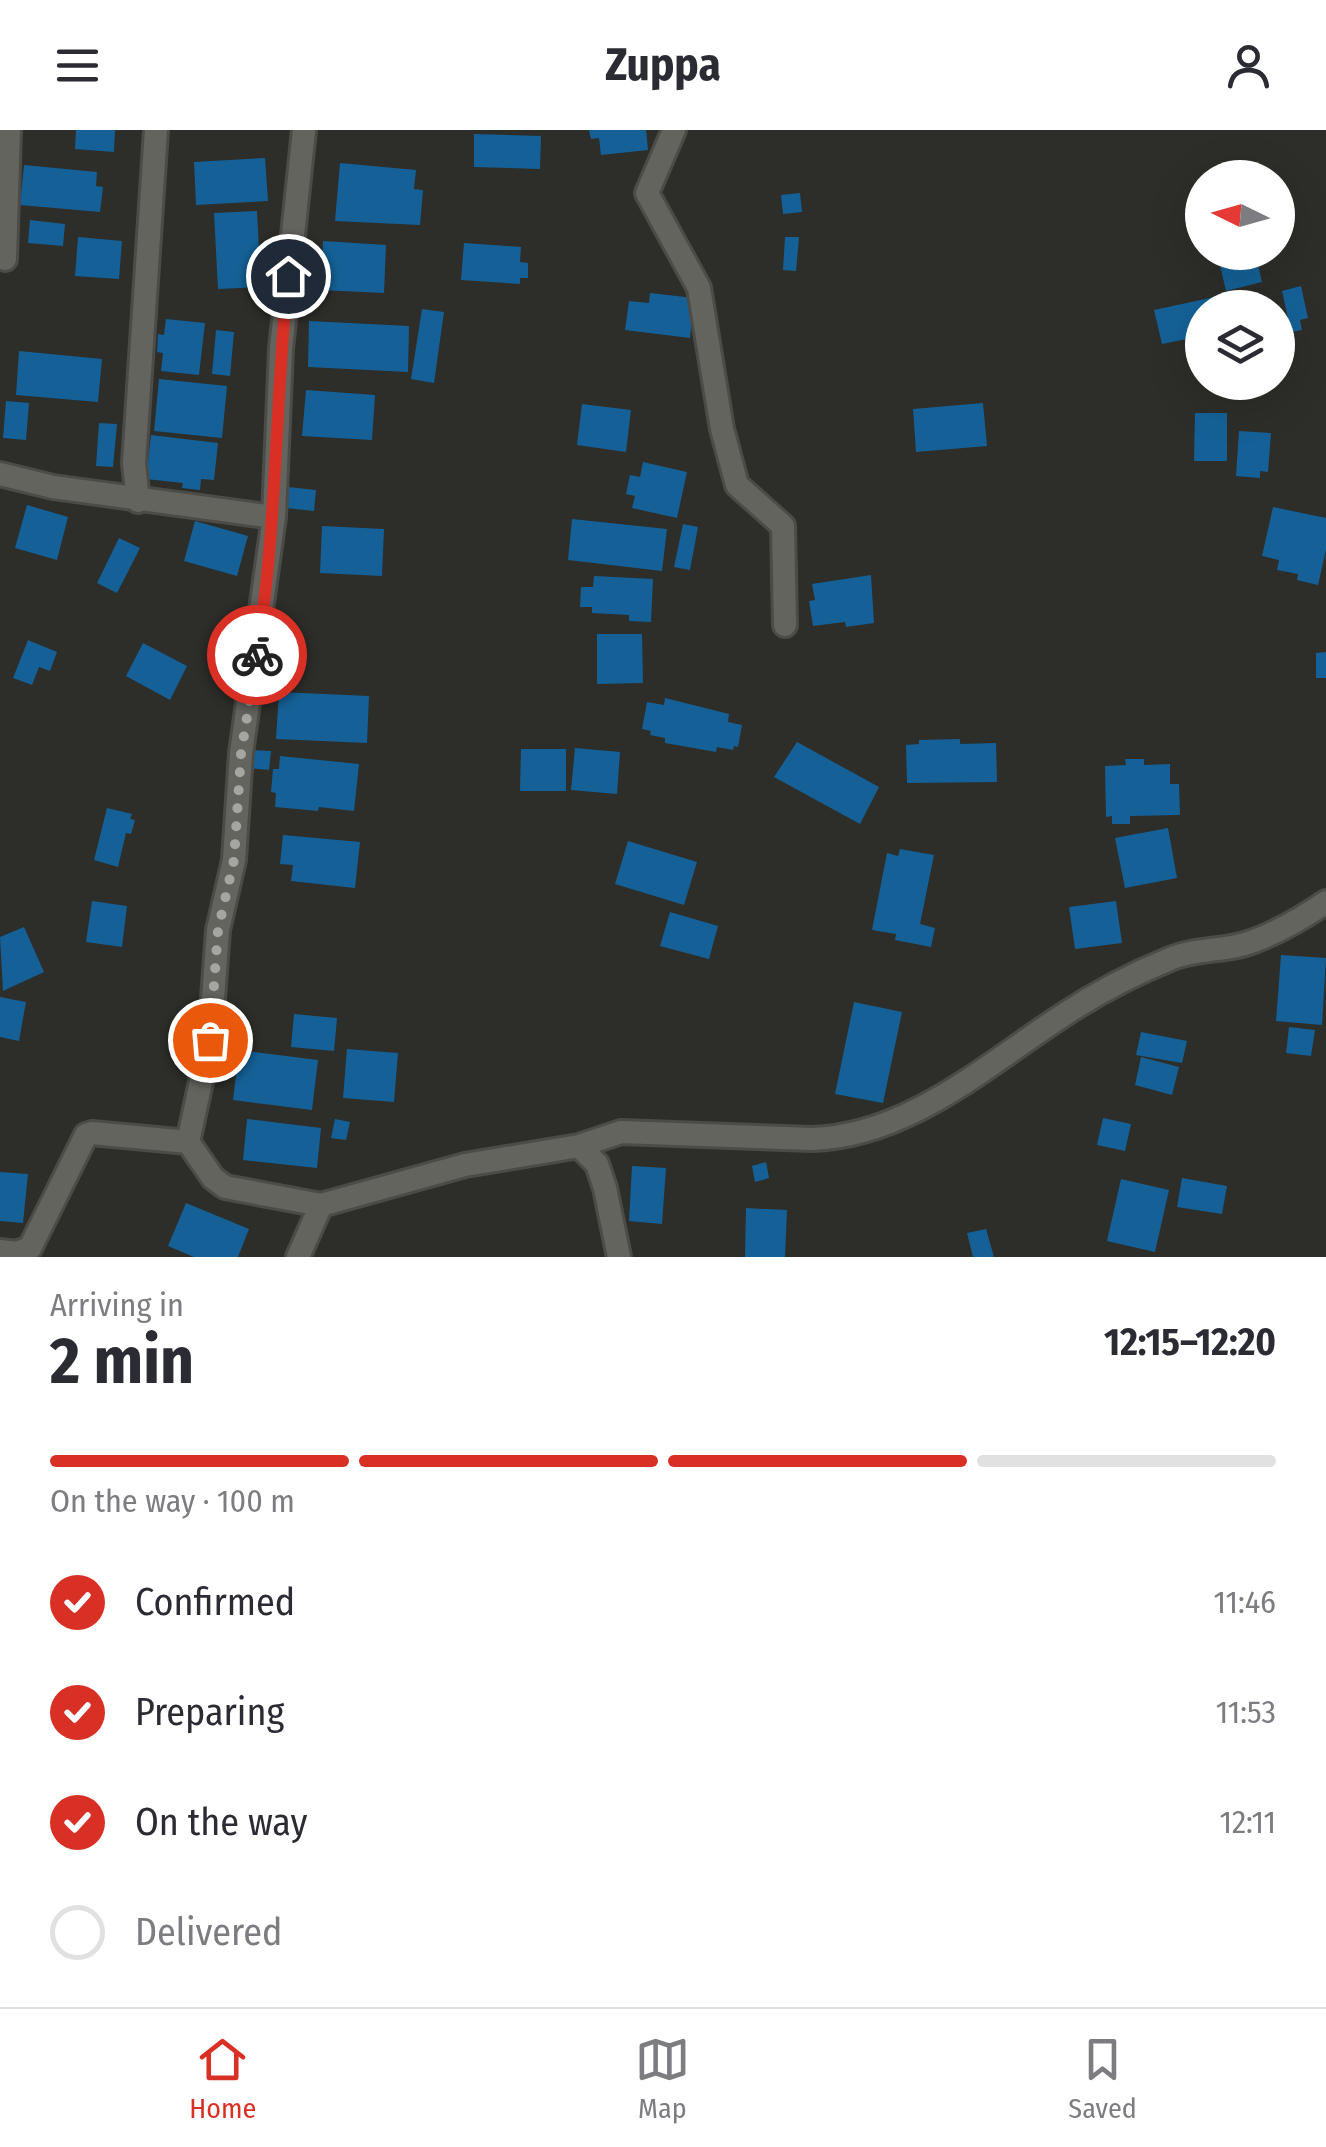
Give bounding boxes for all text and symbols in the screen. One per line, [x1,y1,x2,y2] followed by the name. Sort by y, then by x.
[50,38,105,93] icon: menu
[605,38,721,92] text: Zuppa
[1221,38,1276,93] icon: person
[1185,160,1295,270] north arrow
[1185,160,1295,400] map controls
[246,234,331,319] pin
[261,249,316,304] icon: home
[1185,290,1295,400] button: layers
[207,605,307,705] courier
[230,628,285,683] icon: bike
[168,998,253,1083] pin
[183,1013,238,1068] icon: bag
[50,1286,184,1324] text: Arriving in
[1104,1319,1276,1365] text: 12:15–12:20
[50,1322,194,1400] text: 2 min
[50,1482,295,1520] text: On the way · 100 m
[50,1575,105,1630] icon: check
[135,1579,295,1625] text: Confirmed
[1214,1583,1276,1621] text: 11:46
[50,1685,105,1740] icon: check
[135,1689,284,1735] text: Preparing
[1216,1693,1276,1731] text: 11:53
[50,1795,105,1850] icon: check
[135,1799,307,1845] text: On the way
[1219,1803,1276,1841] text: 12:11
[135,1909,282,1955] text: Delivered
[189,2032,256,2125] tab: Home
[635,2032,690,2125] tab: Map
[1068,2032,1137,2125] tab: Saved

